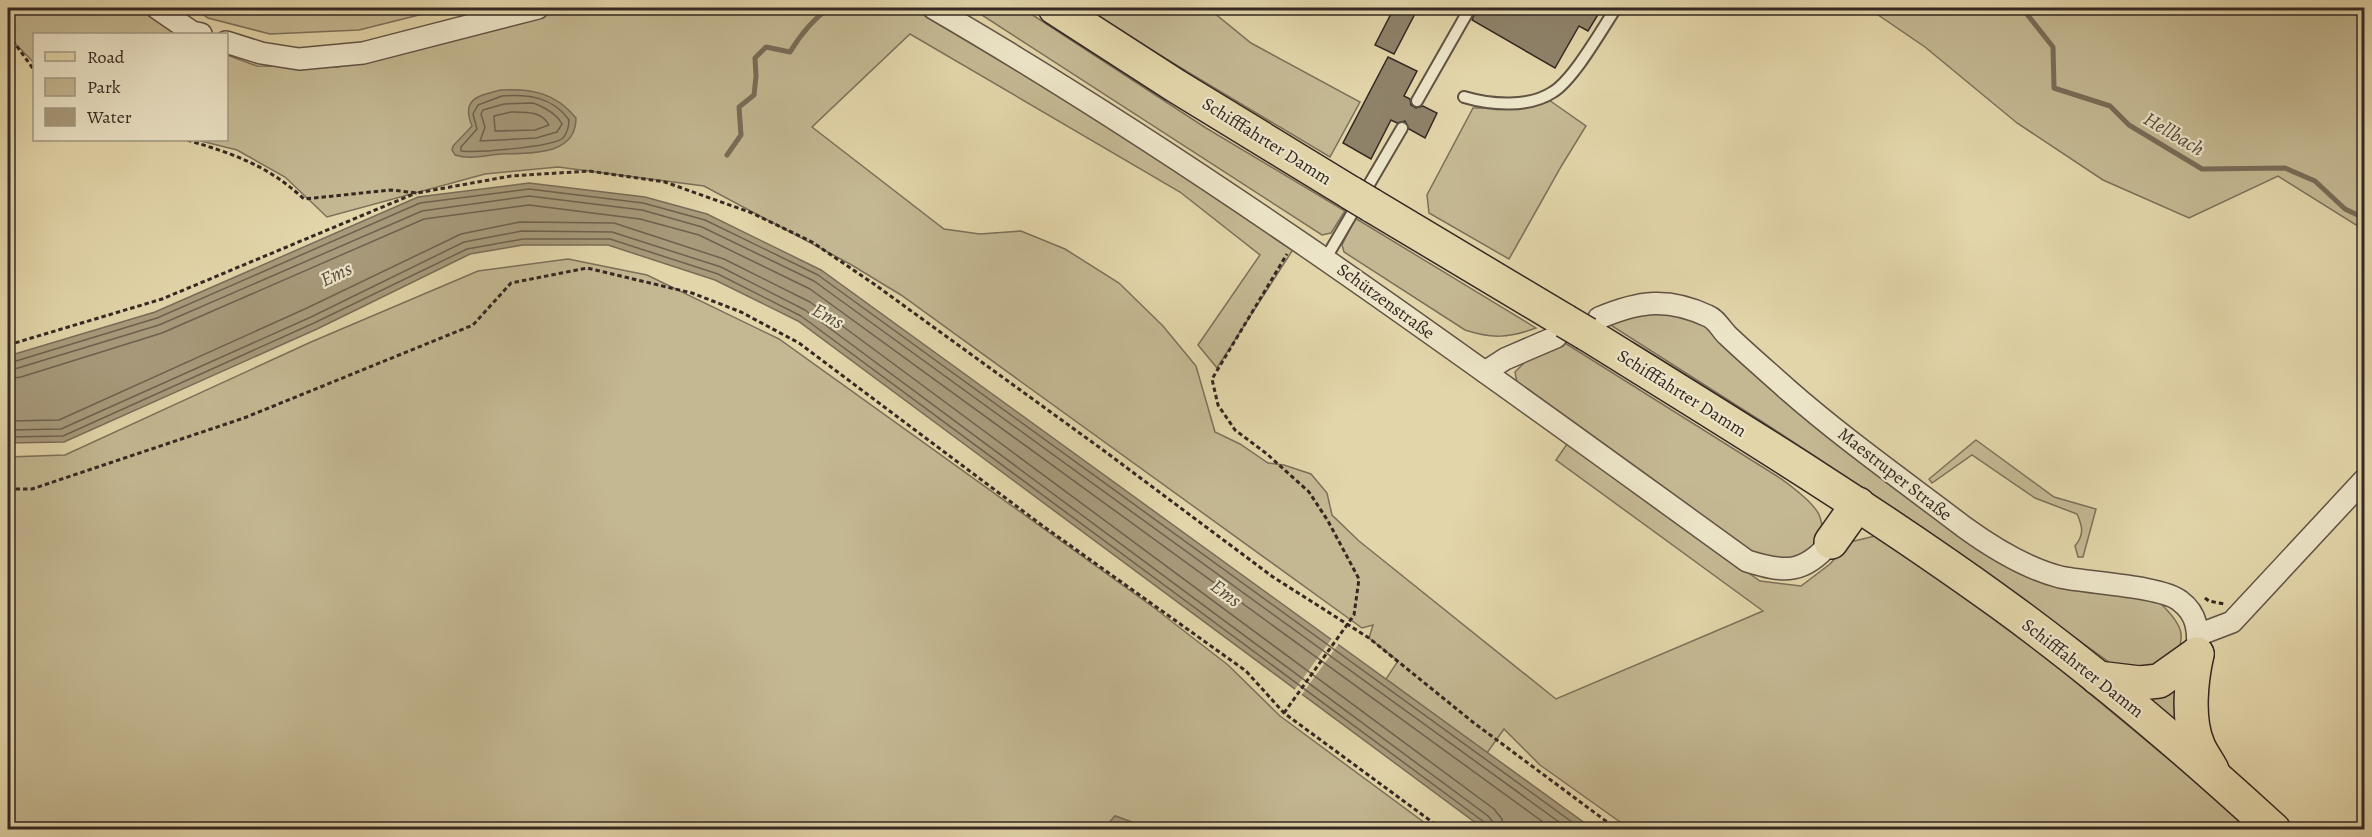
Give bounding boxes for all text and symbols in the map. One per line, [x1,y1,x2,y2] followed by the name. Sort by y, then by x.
[33,33,228,141] legend
[87,45,125,69] text: Road
[87,75,121,99] text: Park
[1198,91,1336,191] street label: Schifffahrter Damm
[86,105,132,129] text: Water
[2139,105,2209,163] water label: Hellbach
[316,255,357,293] water label: Ems
[1332,257,1440,345] street label: Schützenstraße
[807,296,849,336] water label: Ems
[1613,343,1751,443] street label: Schifffahrter Damm
[1833,422,1957,526] street label: Maestruper Straße
[1205,573,1247,614] water label: Ems
[2017,613,2149,723] street label: Schifffahrter Damm

